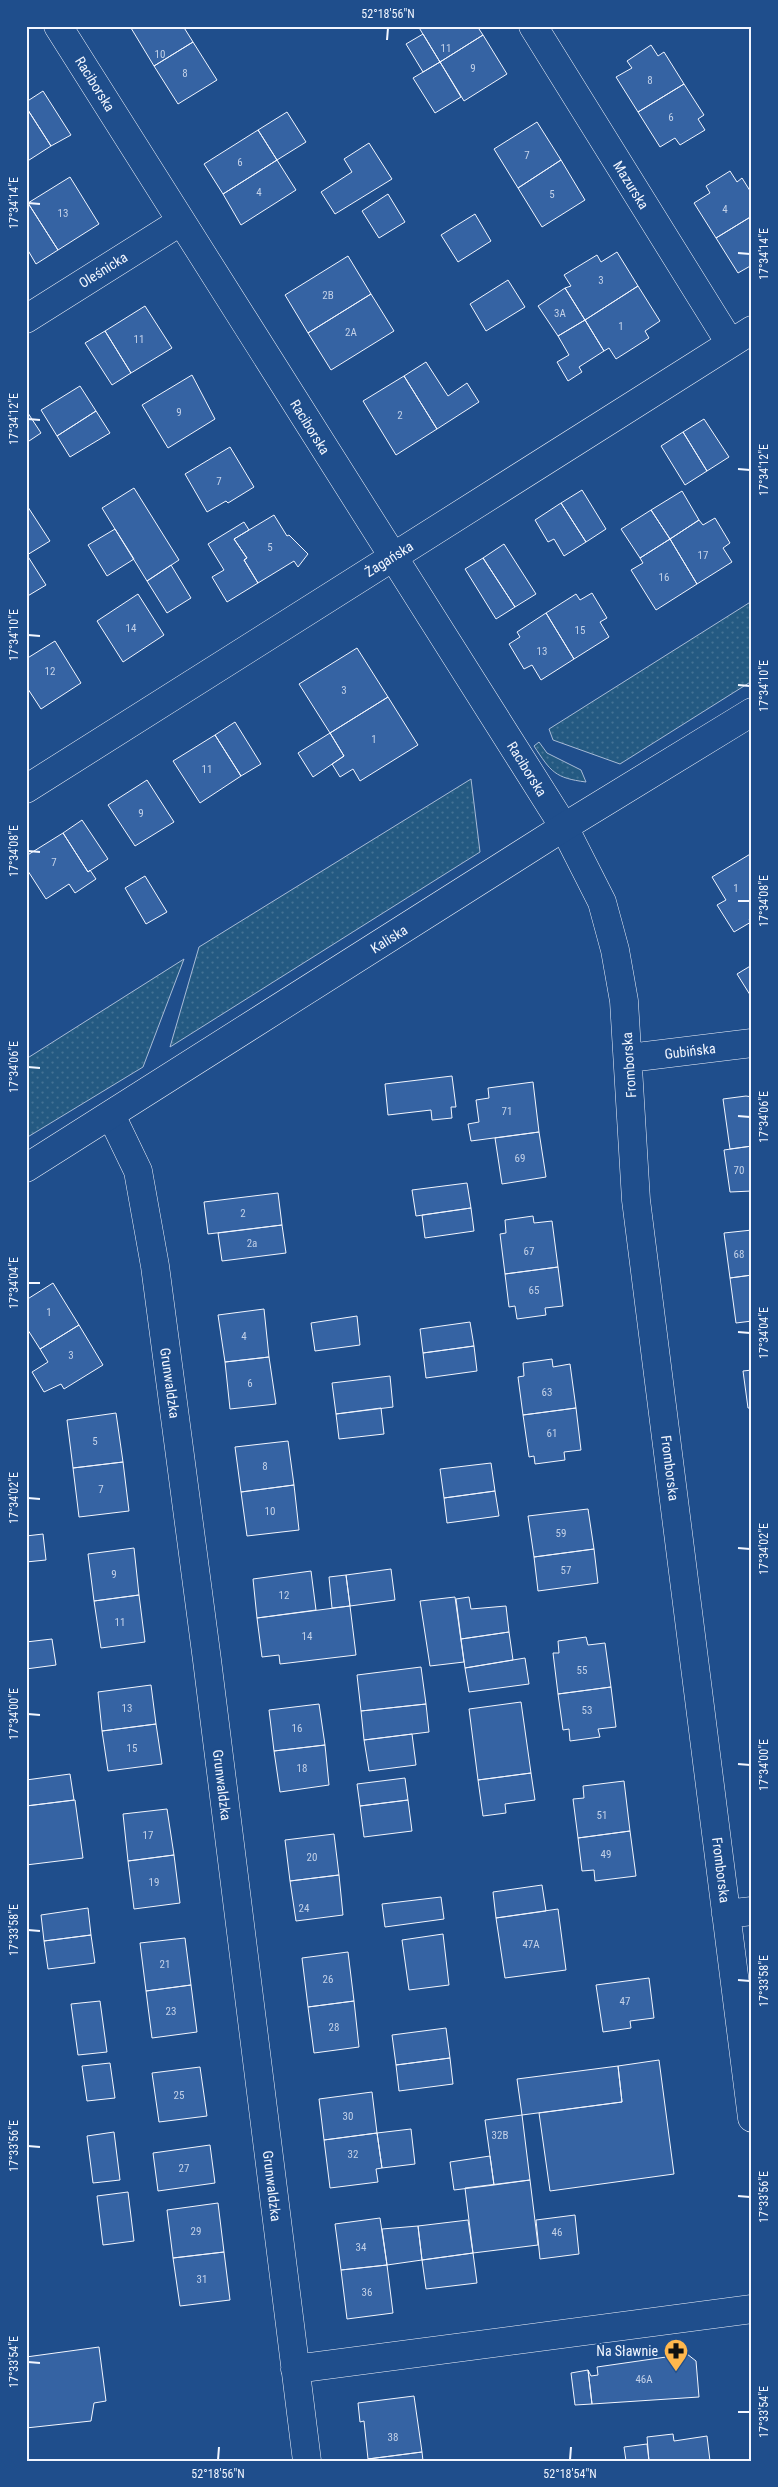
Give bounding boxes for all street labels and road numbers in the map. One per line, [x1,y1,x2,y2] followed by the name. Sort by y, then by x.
[72,54,118,114] street label: Raciborska
[610,158,652,212] street label: Mazurska
[76,249,130,291] street label: Oleśnicka
[287,397,333,457] street label: Raciborska
[362,538,416,580] street label: Żagańska
[504,739,550,799] street label: Raciborska
[368,922,410,956] street label: Kaliska
[619,1032,639,1098] street label: Fromborska
[664,1040,716,1062] street label: Gubińska
[157,1347,183,1419] street label: Grunwaldzka
[658,1434,682,1502] street label: Fromborska
[210,1749,234,1821] street label: Grunwaldzka
[709,1836,733,1904] street label: Fromborska
[260,2150,284,2222] street label: Grunwaldzka

